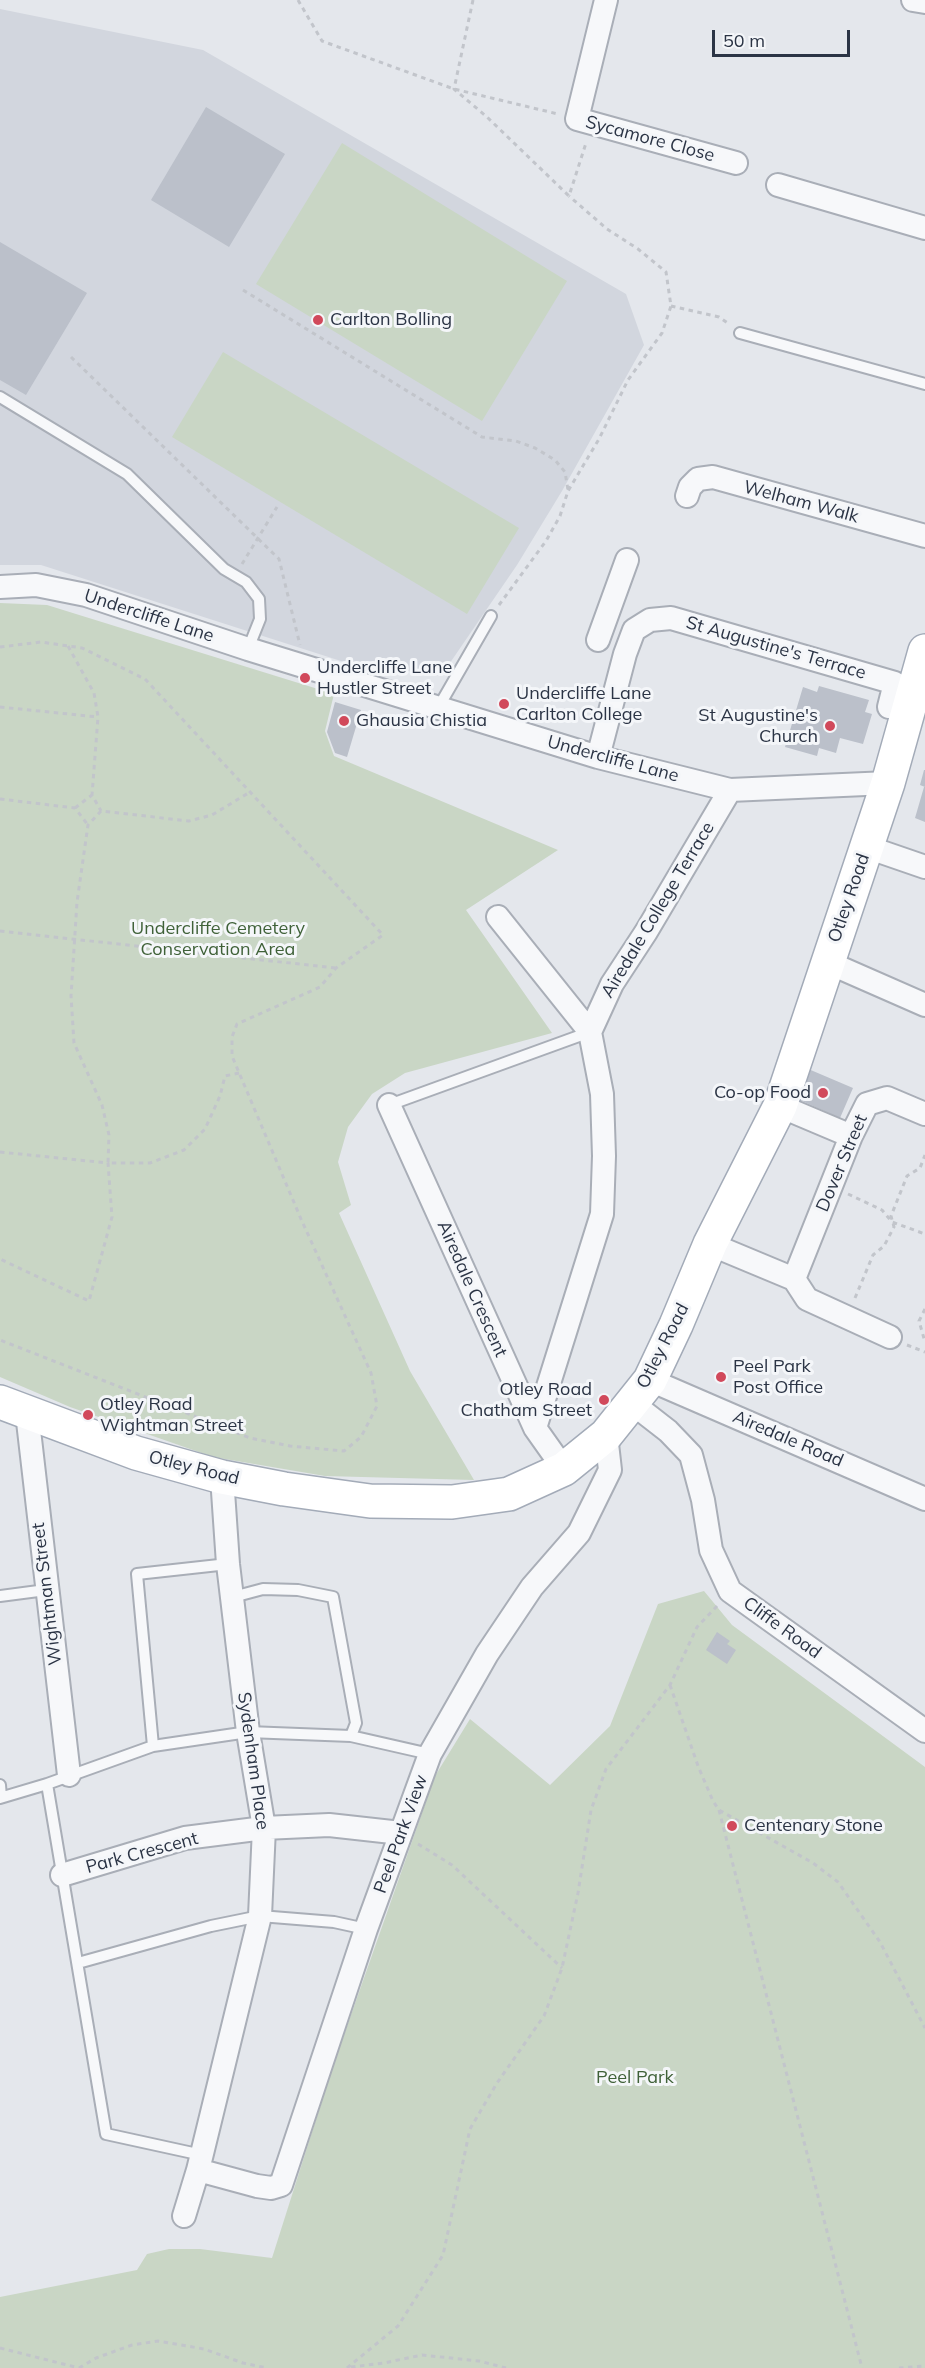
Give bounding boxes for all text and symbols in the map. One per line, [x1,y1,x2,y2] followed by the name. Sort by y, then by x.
[715,18,853,56] scale bar
[723,29,765,52] text: 50 m
[583,111,717,167] street label: Sycamore Close
[330,309,452,331] place label: Carlton Bolling
[311,313,325,327] marker: Carlton Bolling
[741,476,861,528] street label: Welham Walk
[81,585,217,647] street label: Undercliffe Lane
[684,612,868,684] street label: St Augustine's Terrace
[317,657,452,700] place label: Undercliffe Lane Hustler Street
[298,671,312,685] marker: Undercliffe Lane Hustler Street
[516,683,651,726] place label: Undercliffe Lane Carlton College
[497,697,511,711] marker: Undercliffe Lane Carlton College
[698,705,818,748] place label: St Augustine's Church
[356,710,487,732] place label: Ghausia Chistia
[337,714,351,728] marker: Ghausia Chistia
[823,719,837,733] marker: St Augustine's Church
[545,731,681,787] street label: Undercliffe Lane
[597,818,719,1002] street label: Airedale College Terrace
[824,851,874,945] street label: Otley Road
[131,918,305,960] park label: Undercliffe Cemetery Conservation Area
[714,1082,811,1104] place label: Co-op Food
[816,1086,830,1100] marker: Co-op Food
[812,1111,872,1215] street label: Dover Street
[432,1217,512,1361] street label: Airedale Crescent
[632,1300,694,1392] street label: Otley Road
[733,1356,823,1398] place label: Peel Park Post Office
[714,1370,728,1384] marker: Peel Park Post Office
[460,1379,592,1422] place label: Otley Road Chatham Street
[597,1393,611,1407] marker: Otley Road Chatham Street
[100,1394,244,1436] place label: Otley Road Wightman Street
[729,1406,847,1472] street label: Airedale Road
[81,1408,95,1422] marker: Otley Road Wightman Street
[146,1446,242,1490] street label: Otley Road
[28,1521,66,1667] street label: Wightman Street
[739,1592,825,1664] street label: Cliffe Road
[233,1691,273,1831] street label: Sydenham Place
[370,1772,432,1896] street label: Peel Park View
[744,1815,883,1837] place label: Centenary Stone
[725,1819,739,1833] marker: Centenary Stone
[83,1828,201,1878] street label: Park Crescent
[596,2067,674,2089] park label: Peel Park

